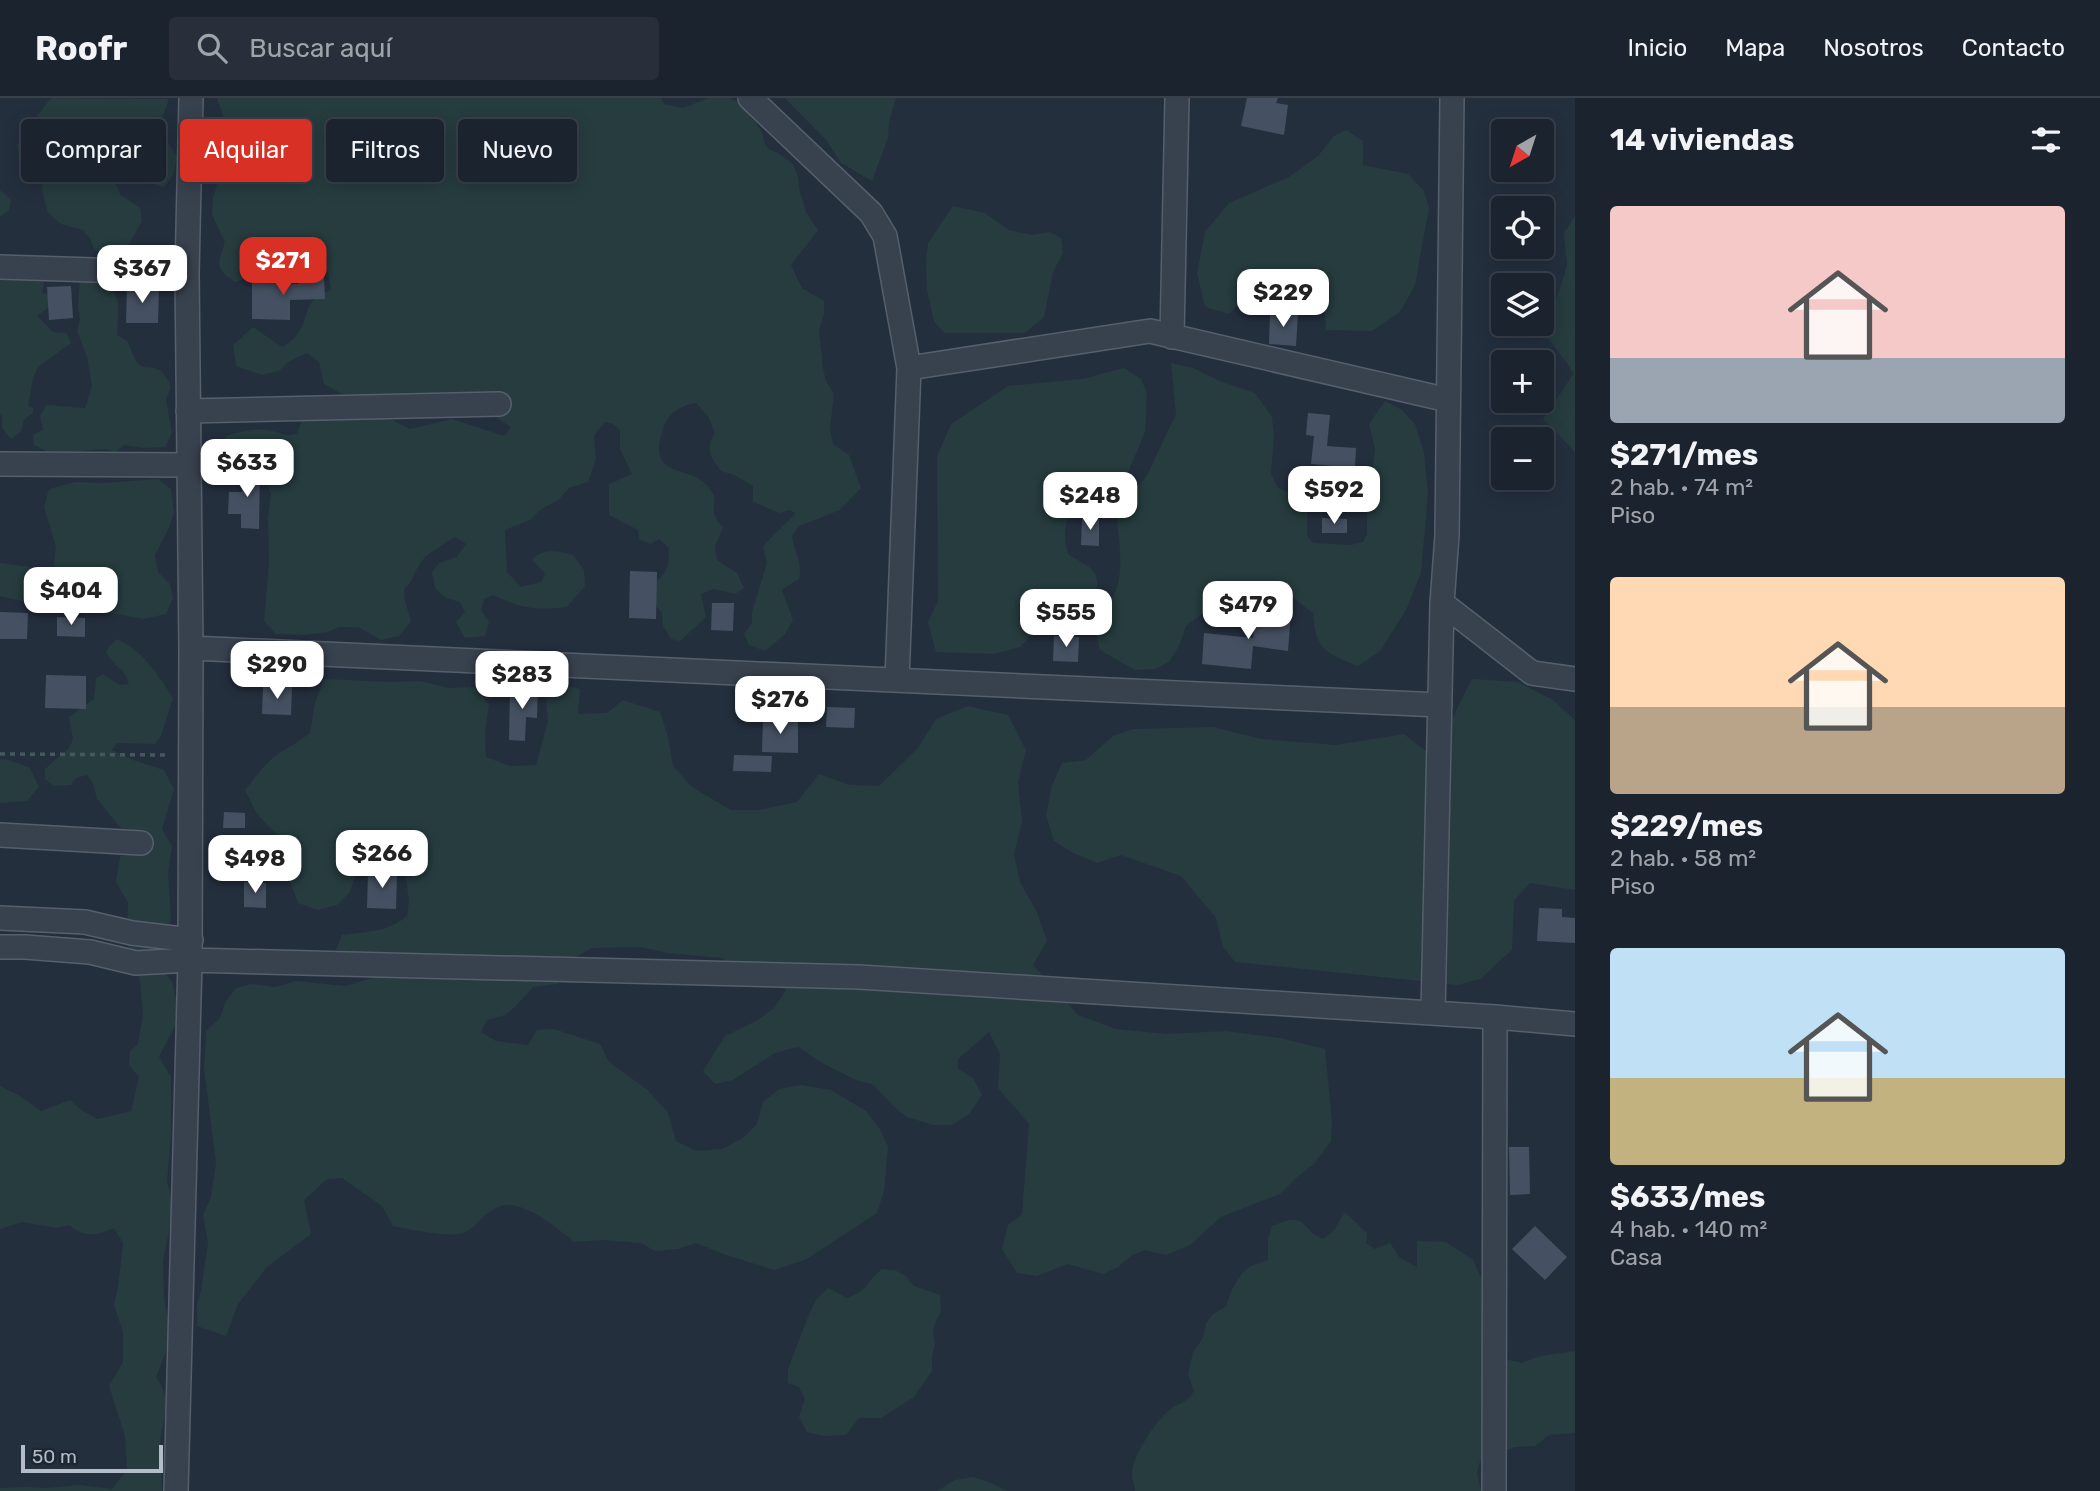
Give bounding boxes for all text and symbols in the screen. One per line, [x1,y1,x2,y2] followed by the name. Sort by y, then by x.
[169,17,659,80] search box
[35,29,127,68] text: Roofr
[193,29,231,67] icon: search
[249,33,392,64] text: Buscar aquí
[1628,34,1687,62] text: Inicio
[1725,34,1785,62] text: Mapa
[1823,34,1924,62] text: Nosotros
[1962,34,2065,62] text: Contacto
[21,119,166,182] chip: Comprar
[180,119,312,182] chip: Alquilar
[326,119,444,182] chip: Filtros
[458,119,577,182] chip: Nuevo
[1491,119,1554,182] north arrow
[1491,119,1554,490] map controls
[2027,121,2065,159] icon: filters
[1610,122,1794,158] text: 14 viviendas
[1491,196,1554,259] button: locate
[242,238,324,297] pin: $271
[101,246,183,305] pin: $367
[256,246,310,274] text: $271
[1775,252,1901,378] icon: home
[113,254,171,282] text: $367
[1242,270,1324,329] pin: $229
[1491,273,1554,336] button: layers
[1253,278,1313,306] text: $229
[1491,350,1554,413] button: +
[1491,427,1554,490] button: −
[1610,437,1758,473] text: $271/mes
[206,440,288,499] pin: $633
[217,448,277,476] text: $633
[1293,466,1375,526] pin: $592
[1049,472,1131,532] pin: $248
[1610,473,1753,501] text: 2 hab. · 74 m²
[1304,475,1364,503] text: $592
[1059,481,1121,509] text: $248
[1610,501,1655,529] text: Piso
[30,568,112,627] pin: $404
[40,576,102,604] text: $404
[1207,582,1289,641] pin: $479
[1025,589,1107,649] pin: $555
[1219,590,1277,618] text: $479
[1036,598,1096,626] text: $555
[1775,623,1901,749] icon: home
[236,642,318,701] pin: $290
[247,650,307,678] text: $290
[481,652,563,711] pin: $283
[491,660,553,688] text: $283
[739,676,821,736] pin: $276
[751,685,809,713] text: $276
[1610,808,1763,844] text: $229/mes
[341,830,423,890] pin: $266
[214,836,296,895] pin: $498
[352,839,412,867] text: $266
[224,844,286,872] text: $498
[1610,844,1756,872] text: 2 hab. · 58 m²
[1610,872,1655,900] text: Piso
[1775,994,1901,1120] icon: home
[1610,1179,1765,1215] text: $633/mes
[1610,1215,1767,1243] text: 4 hab. · 140 m²
[1610,1243,1662,1271] text: Casa
[21,1442,163,1474] scale bar
[32,1445,77,1468] text: 50 m

